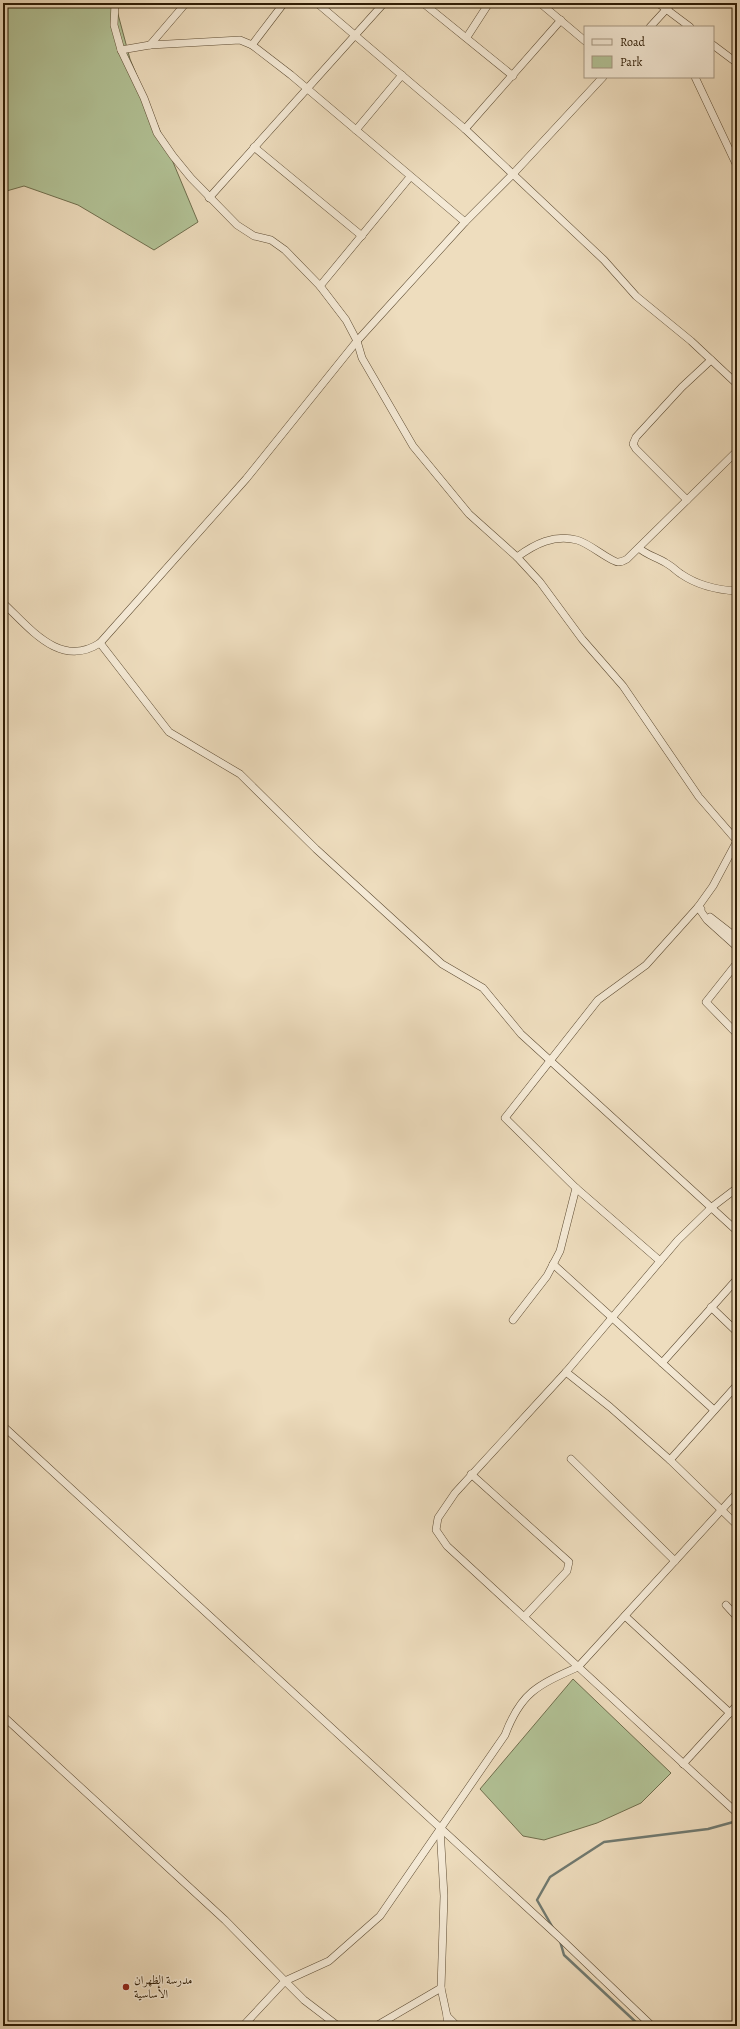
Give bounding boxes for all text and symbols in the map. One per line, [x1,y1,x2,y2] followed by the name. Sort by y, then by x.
[584,26,714,78] legend
[620,34,646,50] text: Road
[620,54,643,70] text: Park
[134,1972,192,2002] place label: مدرسة الظهران الأساسية
[121,1982,131,1992] marker: مدرسة الظهران الأساسية

